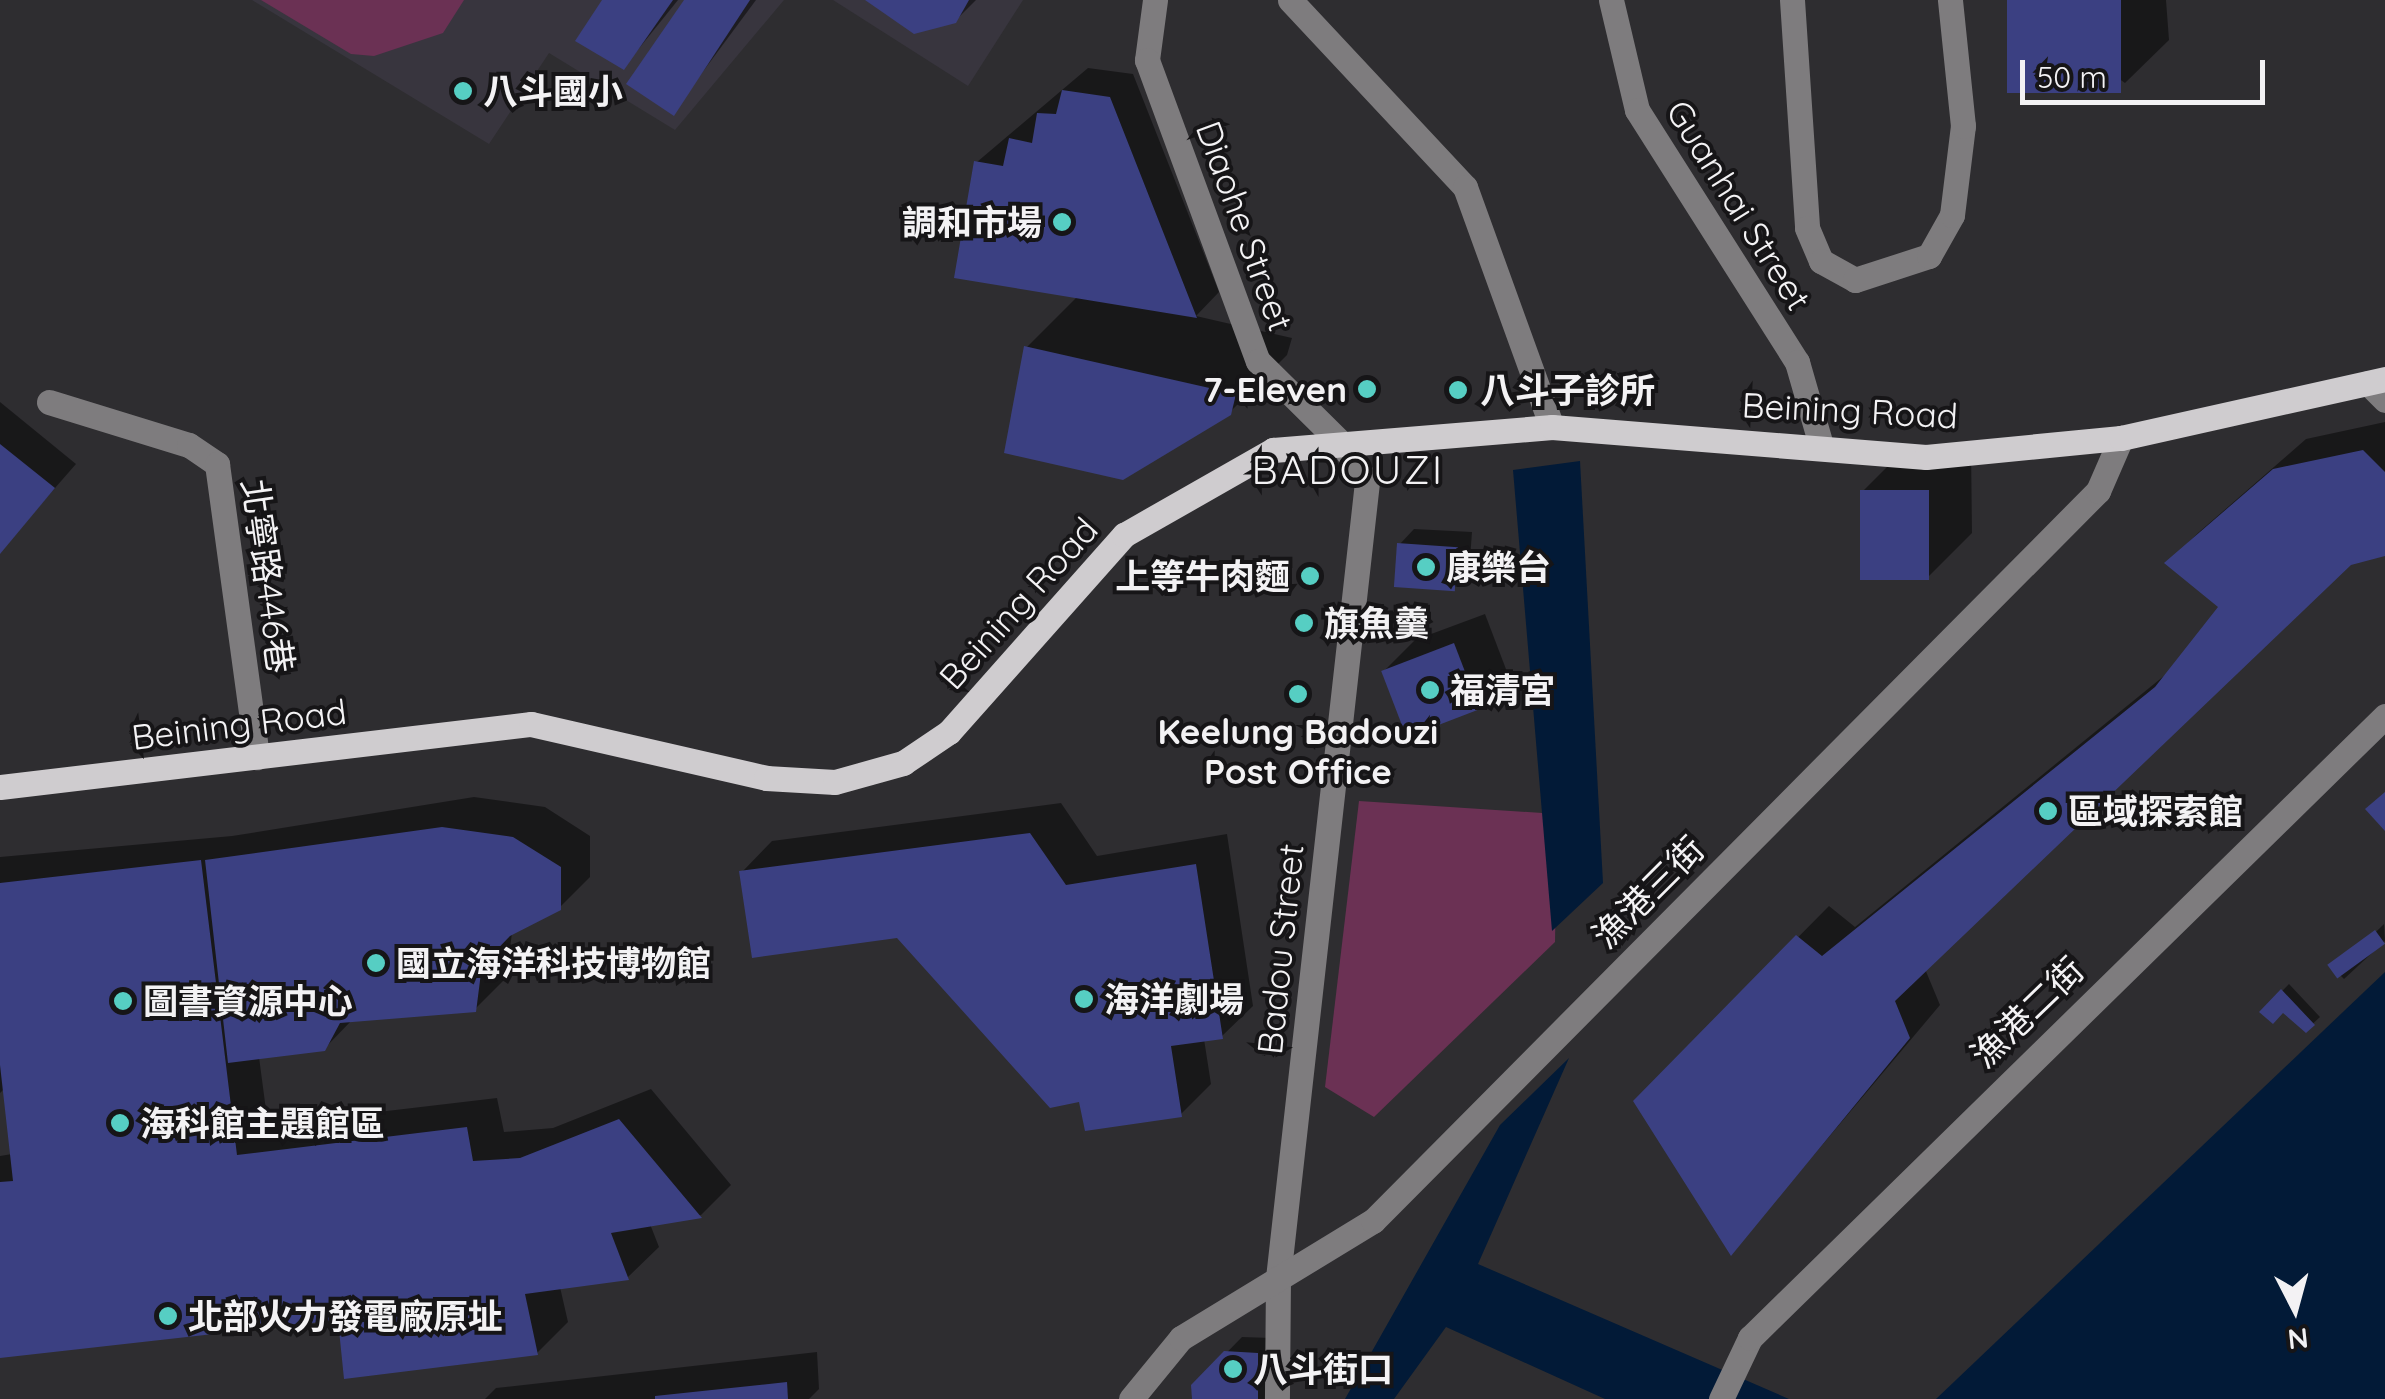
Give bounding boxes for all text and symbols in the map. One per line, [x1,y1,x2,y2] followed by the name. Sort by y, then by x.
[2025,40,2270,102] scale bar
[2037,58,2107,96] text: 50 m
[483,70,623,112] place label: 八斗國小
[452,80,474,102] marker: 八斗國小
[1658,92,1820,318] street label: Guanhai Street
[1188,116,1302,336] street label: Diaohe Street
[902,201,1042,243] place label: 調和市場
[1051,211,1073,233] marker: 調和市場
[1203,368,1347,410] place label: 7-Eleven
[1480,369,1655,411] place label: 八斗子診所
[1445,377,1471,403] marker: 八斗子診所
[1356,378,1378,400] marker: 7-Eleven
[1741,383,1959,437] street label: Beining Road
[1251,445,1445,493] district label: BADOUZI
[234,476,302,676] street label: 北寧路446巷
[930,509,1106,697] street label: Beining Road
[1446,546,1551,588] place label: 康樂台
[1115,555,1290,597] place label: 上等牛肉麵
[1415,556,1437,578] marker: 康樂台
[1299,565,1321,587] marker: 上等牛肉麵
[1324,602,1429,644] place label: 旗魚羹
[1293,612,1315,634] marker: 旗魚羹
[1450,669,1555,711] place label: 福清宮
[1419,679,1441,701] marker: 福清宮
[1287,683,1309,705] marker: Keelung Badouzi Post Office
[129,690,349,758] street label: Beining Road
[1158,710,1438,792] place label: Keelung Badouzi Post Office
[2068,790,2243,832] place label: 區域探索館
[2037,800,2059,822] marker: 區域探索館
[1584,828,1712,956] street label: 漁港三街
[1248,842,1312,1056] street label: Badou Street
[396,942,711,984] place label: 國立海洋科技博物館
[1962,948,2092,1076] street label: 漁港二街
[365,952,387,974] marker: 國立海洋科技博物館
[1104,978,1244,1020] place label: 海洋劇場
[143,980,353,1022] place label: 圖書資源中心
[1073,988,1095,1010] marker: 海洋劇場
[112,990,134,1012] marker: 圖書資源中心
[140,1102,385,1144] place label: 海科館主題館區
[109,1112,131,1134] marker: 海科館主題館區
[2245,1259,2345,1359] north arrow
[188,1295,503,1337] place label: 北部火力發電廠原址
[157,1305,179,1327] marker: 北部火力發電廠原址
[2286,1321,2310,1358] text: N
[1253,1348,1393,1390] place label: 八斗街口
[1222,1358,1244,1380] marker: 八斗街口

